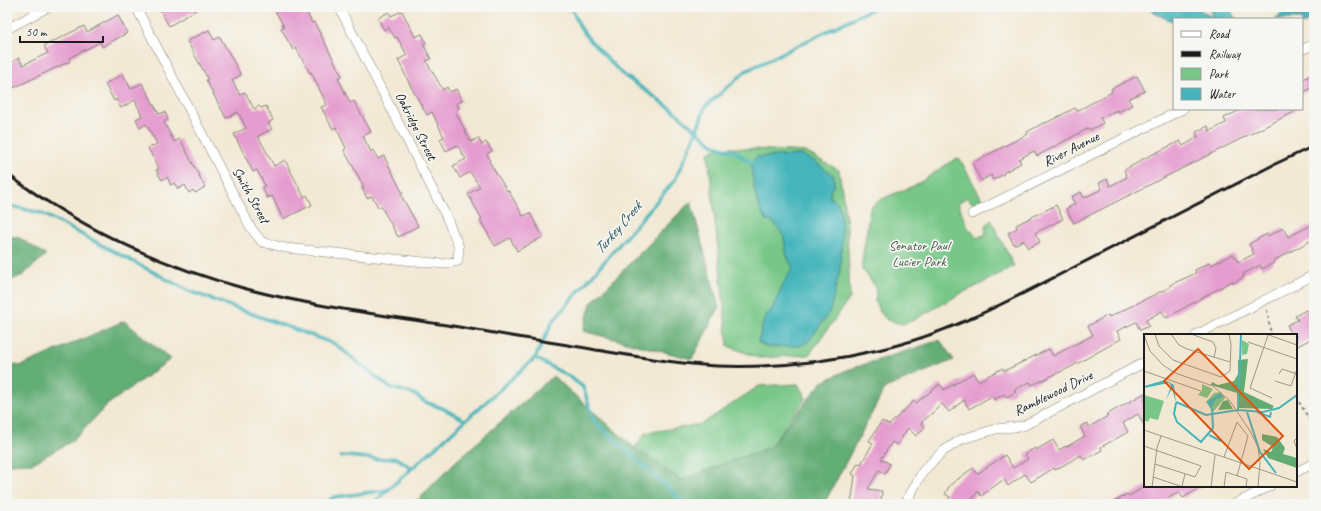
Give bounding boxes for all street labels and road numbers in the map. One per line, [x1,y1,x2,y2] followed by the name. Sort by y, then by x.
[392,89,441,164] street label: Oakridge Street
[1040,127,1103,170] street label: River Avenue
[229,164,275,228] street label: Smith Street
[1011,366,1096,419] street label: Ramblewood Drive

